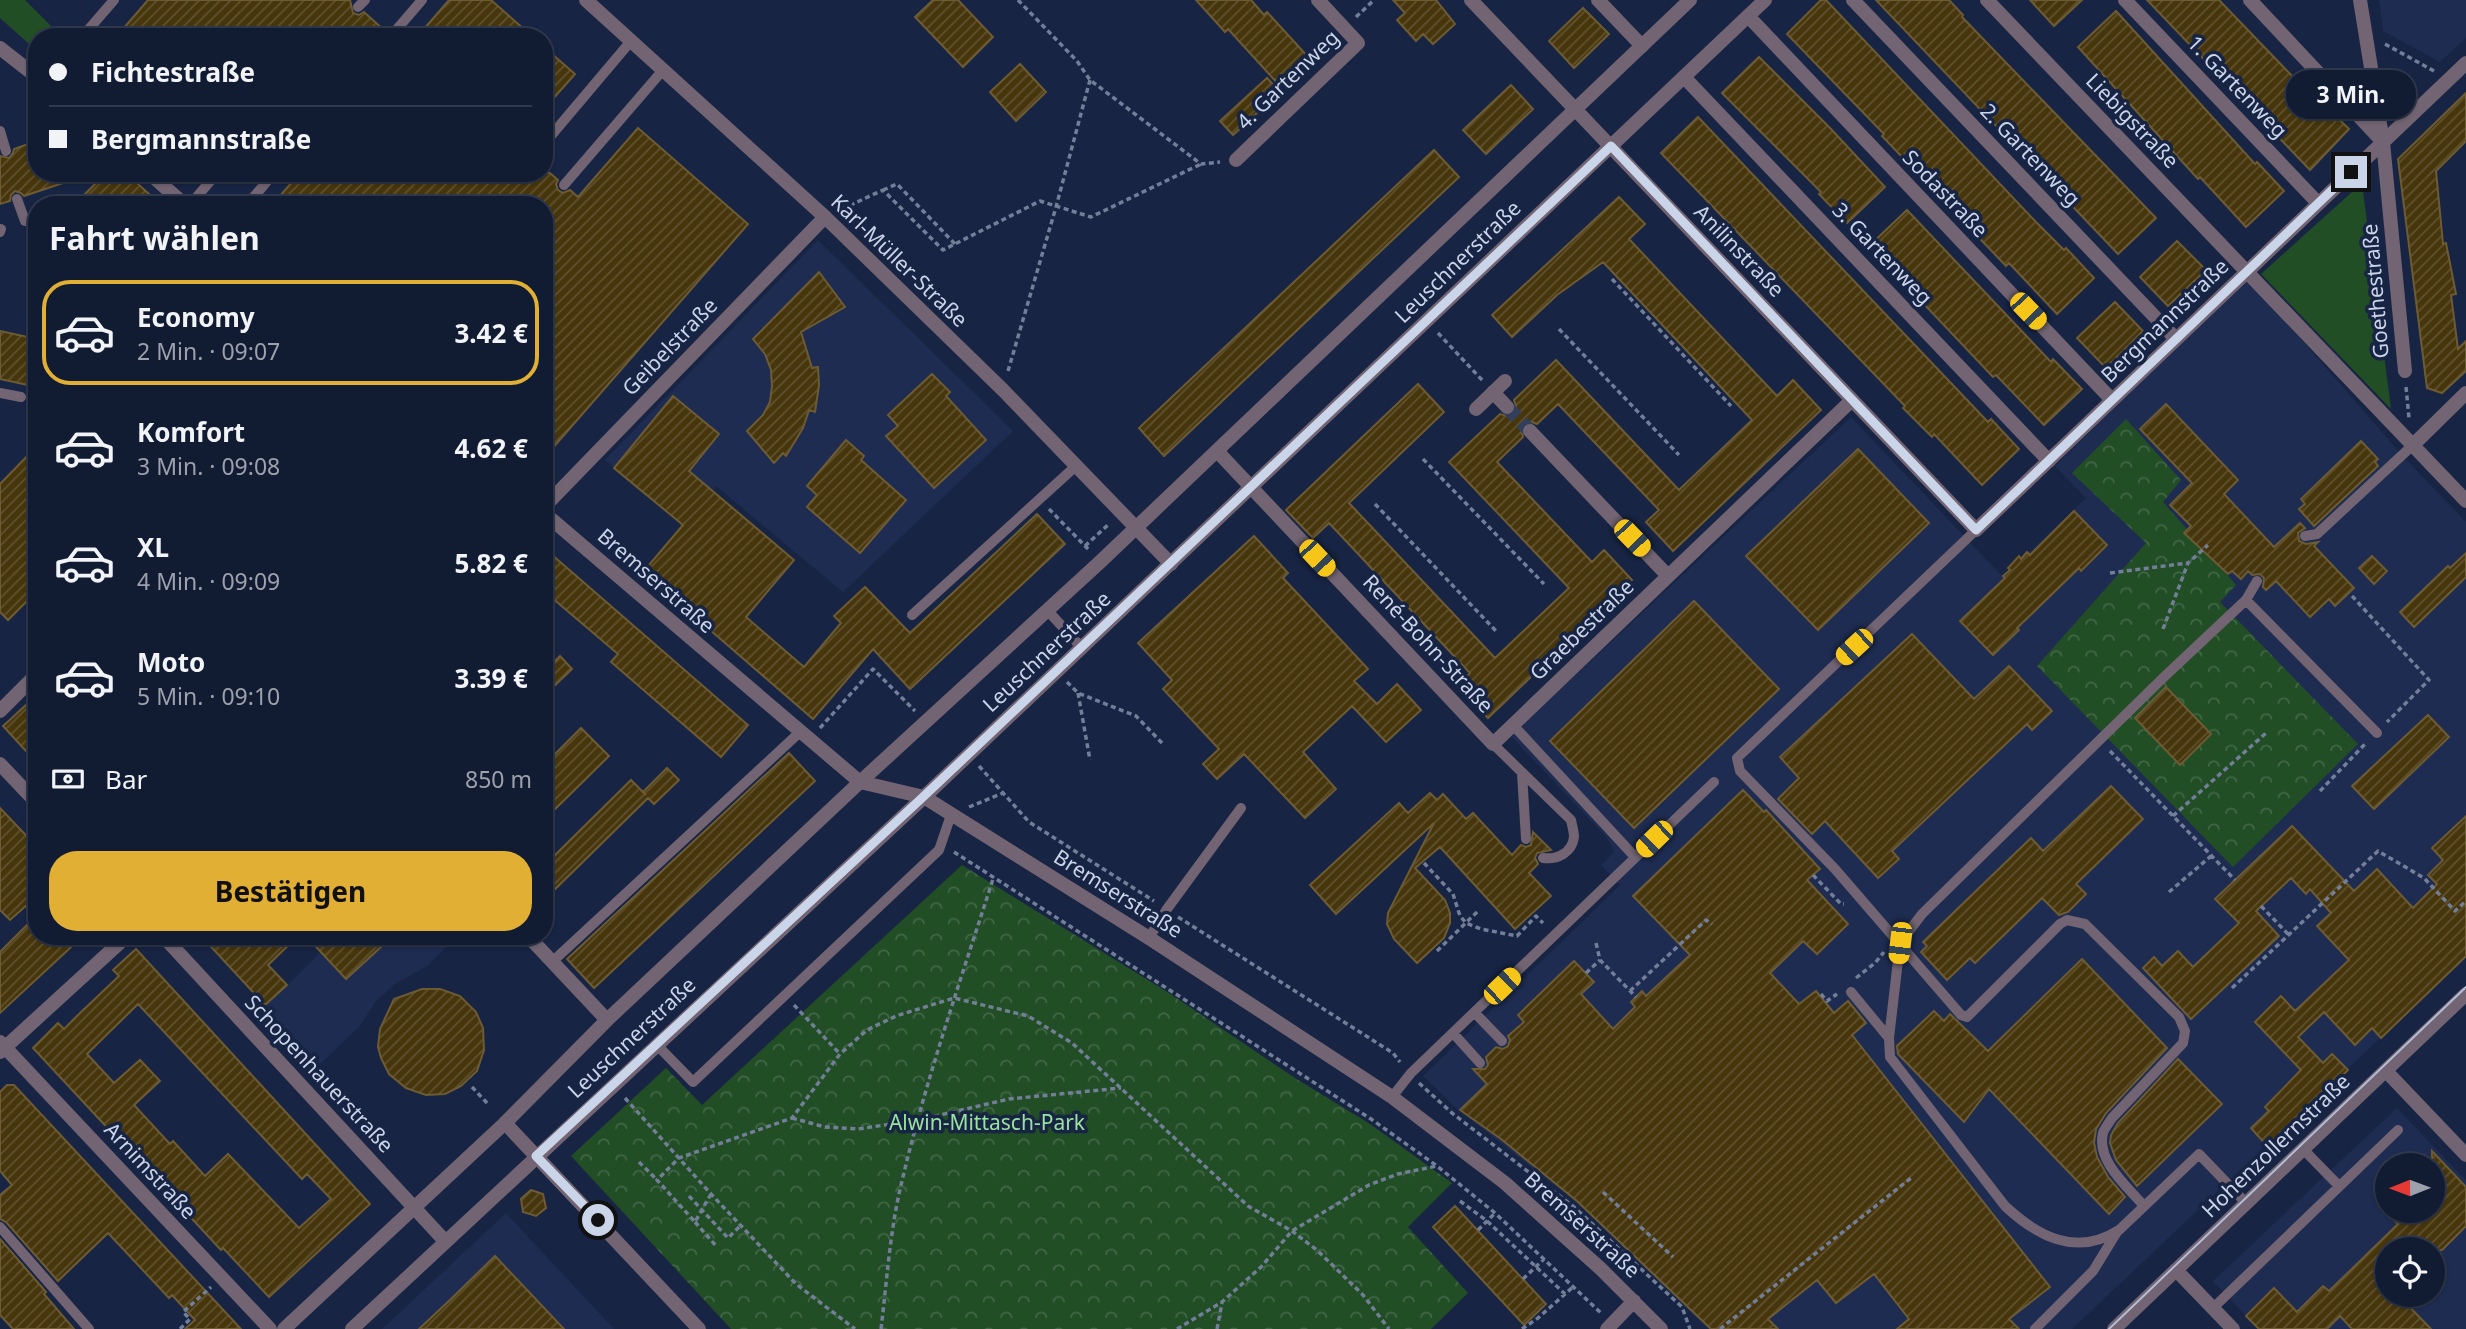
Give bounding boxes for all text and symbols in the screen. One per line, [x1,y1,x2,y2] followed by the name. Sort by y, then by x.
[1230,23,1345,135] street label: 4. Gartenweg
[2182,29,2294,144] street label: 1. Gartenweg
[91,54,255,90] text: Fichtestraße
[2080,67,2185,174] street label: Liebigstraße
[2286,71,2416,120] callout: 3 Min.
[2316,78,2386,110] text: 3 Min.
[1975,97,2087,212] street label: 2. Gartenweg
[91,121,311,157] text: Bergmannstraße
[1897,143,1995,243] street label: Sodastraße
[2335,156,2367,188] route end
[825,188,974,333] street label: Karl-Müller-Straße
[1388,194,1526,329] street label: Leuschnerstraße
[1827,196,1939,311] street label: 3. Gartenweg
[1689,198,1791,303] street label: Anilinstraße
[49,216,260,259] text: Fahrt wählen
[2355,223,2395,360] street label: Goethestraße
[2095,252,2234,388] street label: Bergmannstraße
[2006,289,2051,333] car
[616,291,723,401] street label: Geibelstraße
[137,299,255,335] text: Economy
[53,301,116,364] icon: car
[454,315,528,351] text: 3.42 €
[137,335,280,367] text: 2 Min. · 09:07
[137,414,245,450] text: Komfort
[53,416,116,479] icon: car
[454,430,528,466] text: 4.62 €
[137,450,280,482] text: 3 Min. · 09:08
[1610,516,1655,560] car
[592,522,721,639] street label: Bremserstraße
[137,529,169,565] text: XL
[53,531,116,594] icon: car
[1295,535,1340,581] car
[454,545,528,581] text: 5.82 €
[137,565,280,597] text: 4 Min. · 09:09
[1357,568,1500,719] street label: René-Bohn-Straße
[1523,572,1639,686] street label: Graebestraße
[976,585,1116,718] street label: Leuschnerstraße
[1832,625,1877,669] car
[137,644,205,680] text: Moto
[53,646,116,709] icon: car
[454,660,528,696] text: 3.39 €
[137,680,280,712] text: 5 Min. · 09:10
[49,760,87,798] icon: cash
[105,761,147,797] text: Bar
[465,763,532,795] text: 850 m
[1632,817,1677,861] car
[1049,842,1188,944] street label: Bremserstraße
[49,851,532,931] button: Bestätigen
[1888,921,1913,965] car
[1480,964,1525,1008] car
[561,971,701,1104] street label: Leuschnerstraße
[239,988,400,1158] street label: Schopenhauerstraße
[2195,1067,2355,1223] street label: Hohenzollernstraße
[889,1108,1086,1136] park label: Alwin-Mittasch-Park
[99,1116,203,1225] street label: Arnimstraße
[2375,1153,2445,1223] north arrow
[2375,1153,2445,1307] map controls
[1519,1165,1647,1284] street label: Bremserstraße
[582,1204,614,1236] route start
[2375,1237,2445,1307] button: locate

